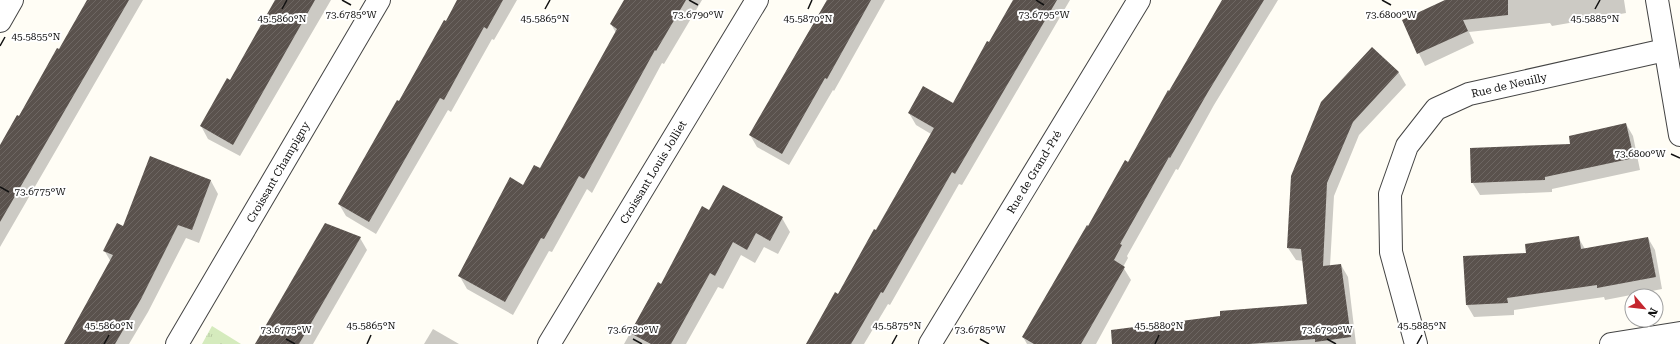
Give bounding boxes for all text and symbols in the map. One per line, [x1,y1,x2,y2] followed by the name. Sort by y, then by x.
[325,9,377,20] text: 73.6785°W
[672,9,724,20] text: 73.6790°W
[1018,9,1070,20] text: 73.6795°W
[1365,9,1417,20] text: 73.6800°W
[257,13,307,24] text: 45.5860°N
[520,13,570,24] text: 45.5865°N
[783,13,833,24] text: 45.5870°N
[1570,13,1620,24] text: 45.5885°N
[11,31,61,42] text: 45.5855°N
[1470,70,1549,101] street label: Rue de Neuilly
[617,118,689,226] street label: Croissant Louis Jolliet
[244,119,313,225] street label: Croissant Champigny
[1005,128,1064,216] street label: Rue de Grand-Pré
[1614,148,1666,159] text: 73.6800°W
[14,186,66,197] text: 73.6775°W
[1624,288,1664,328] north arrow
[1644,306,1660,320] text: N
[84,320,134,331] text: 45.5860°N
[346,320,396,331] text: 45.5865°N
[872,320,922,331] text: 45.5875°N
[1134,320,1184,331] text: 45.5880°N
[1397,320,1447,331] text: 45.5885°N
[260,324,312,335] text: 73.6775°W
[607,324,659,335] text: 73.6780°W
[954,324,1006,335] text: 73.6785°W
[1301,324,1353,335] text: 73.6790°W

